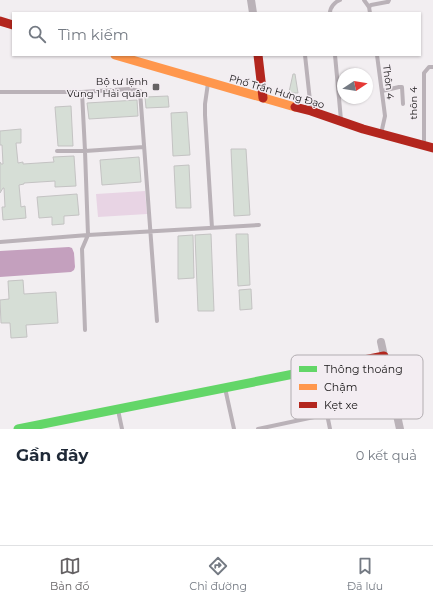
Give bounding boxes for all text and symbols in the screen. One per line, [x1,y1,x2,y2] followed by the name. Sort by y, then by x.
[12,12,421,56] search box
[26,23,48,45] icon: search
[58,25,129,44] text: Tìm kiếm
[380,64,397,100] street label: Thôn 4
[337,68,373,104] north arrow
[228,72,326,111] street label: Phố Trần Hưng Đạo
[67,75,148,100] place label: Bộ tư lệnh Vùng 1 Hải quân
[151,82,161,92] marker: Bộ tư lệnh Vùng 1 Hải quân
[407,86,420,120] street label: thôn 4
[291,355,423,419] legend
[324,362,403,376] text: Thông thoáng
[324,380,357,394] text: Chậm
[324,398,358,412] text: Kẹt xe
[16,445,88,465] text: Gần đây
[356,447,417,463] text: 0 kết quả
[50,555,89,593] tab: Bản đồ
[189,555,247,593] tab: Chỉ đường
[347,555,383,593] tab: Đã lưu

